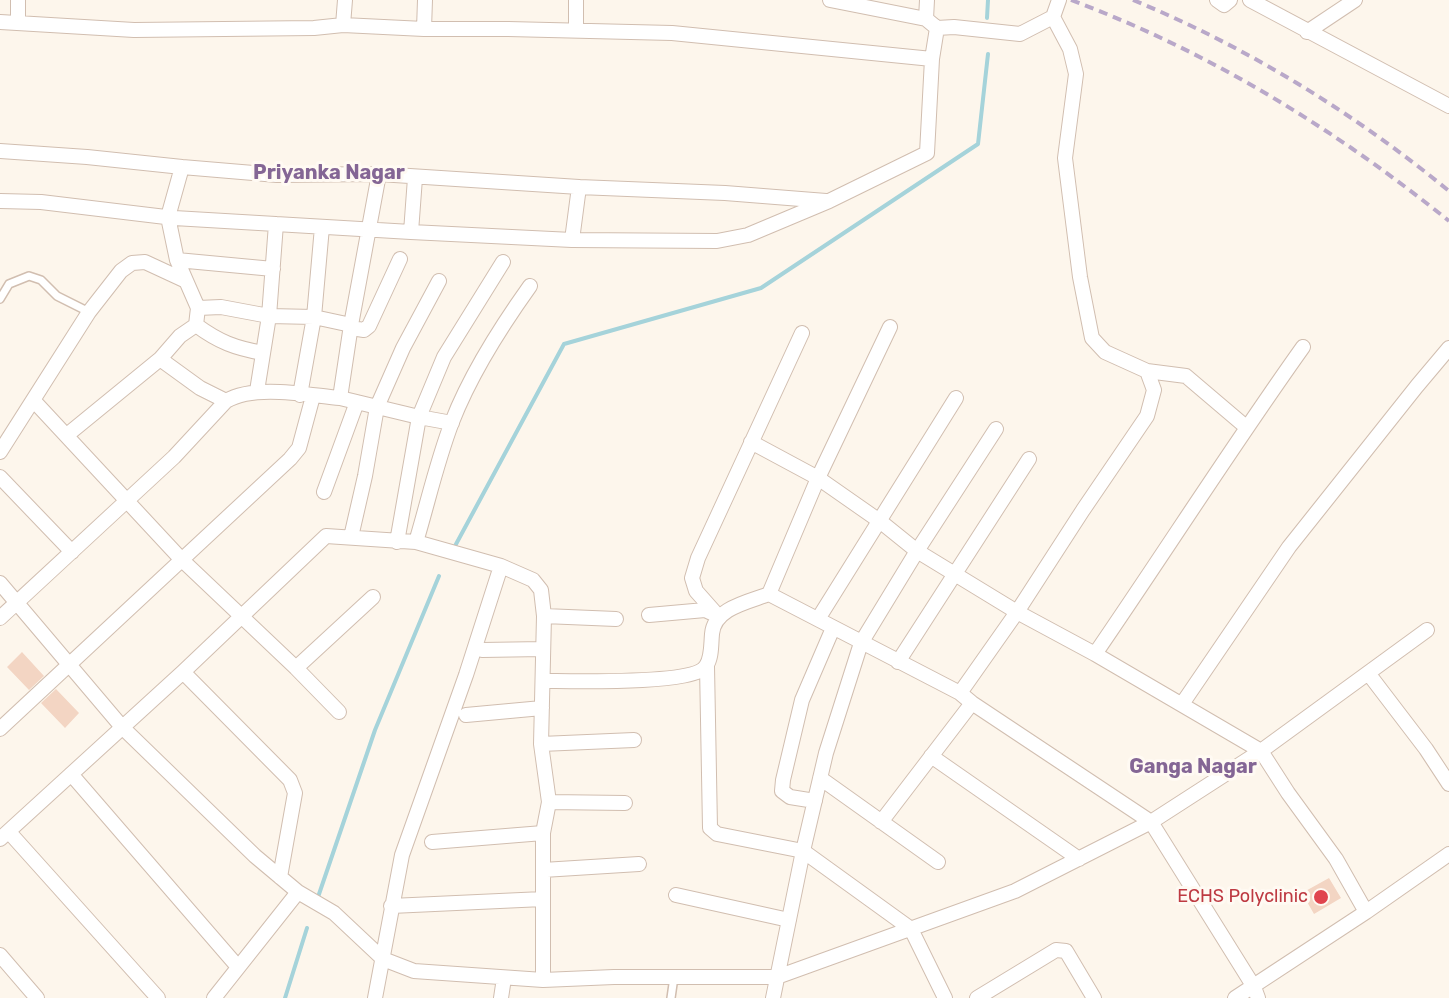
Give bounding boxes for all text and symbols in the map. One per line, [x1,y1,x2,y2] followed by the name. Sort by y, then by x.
[253,161,405,185] district label: Priyanka Nagar
[1129,755,1257,779] district label: Ganga Nagar
[1177,886,1308,908] place label: ECHS Polyclinic
[1312,888,1330,906] marker: ECHS Polyclinic

